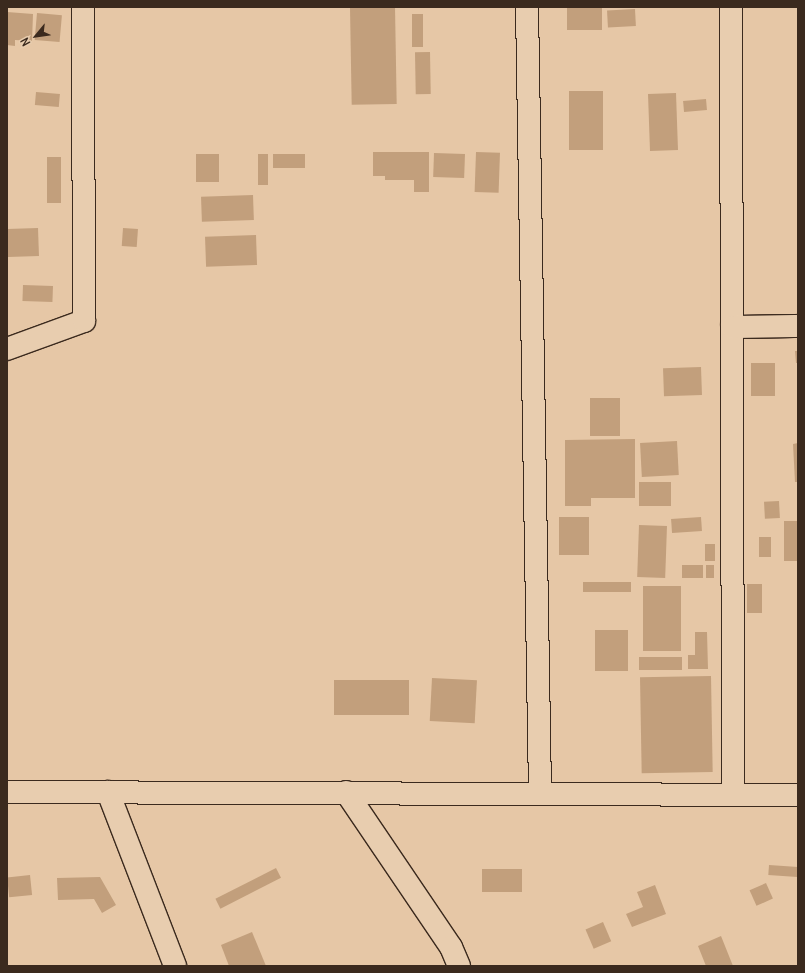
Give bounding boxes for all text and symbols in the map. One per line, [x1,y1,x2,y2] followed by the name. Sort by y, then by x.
[16,16,56,56] north arrow
[18,35,33,49] text: N

